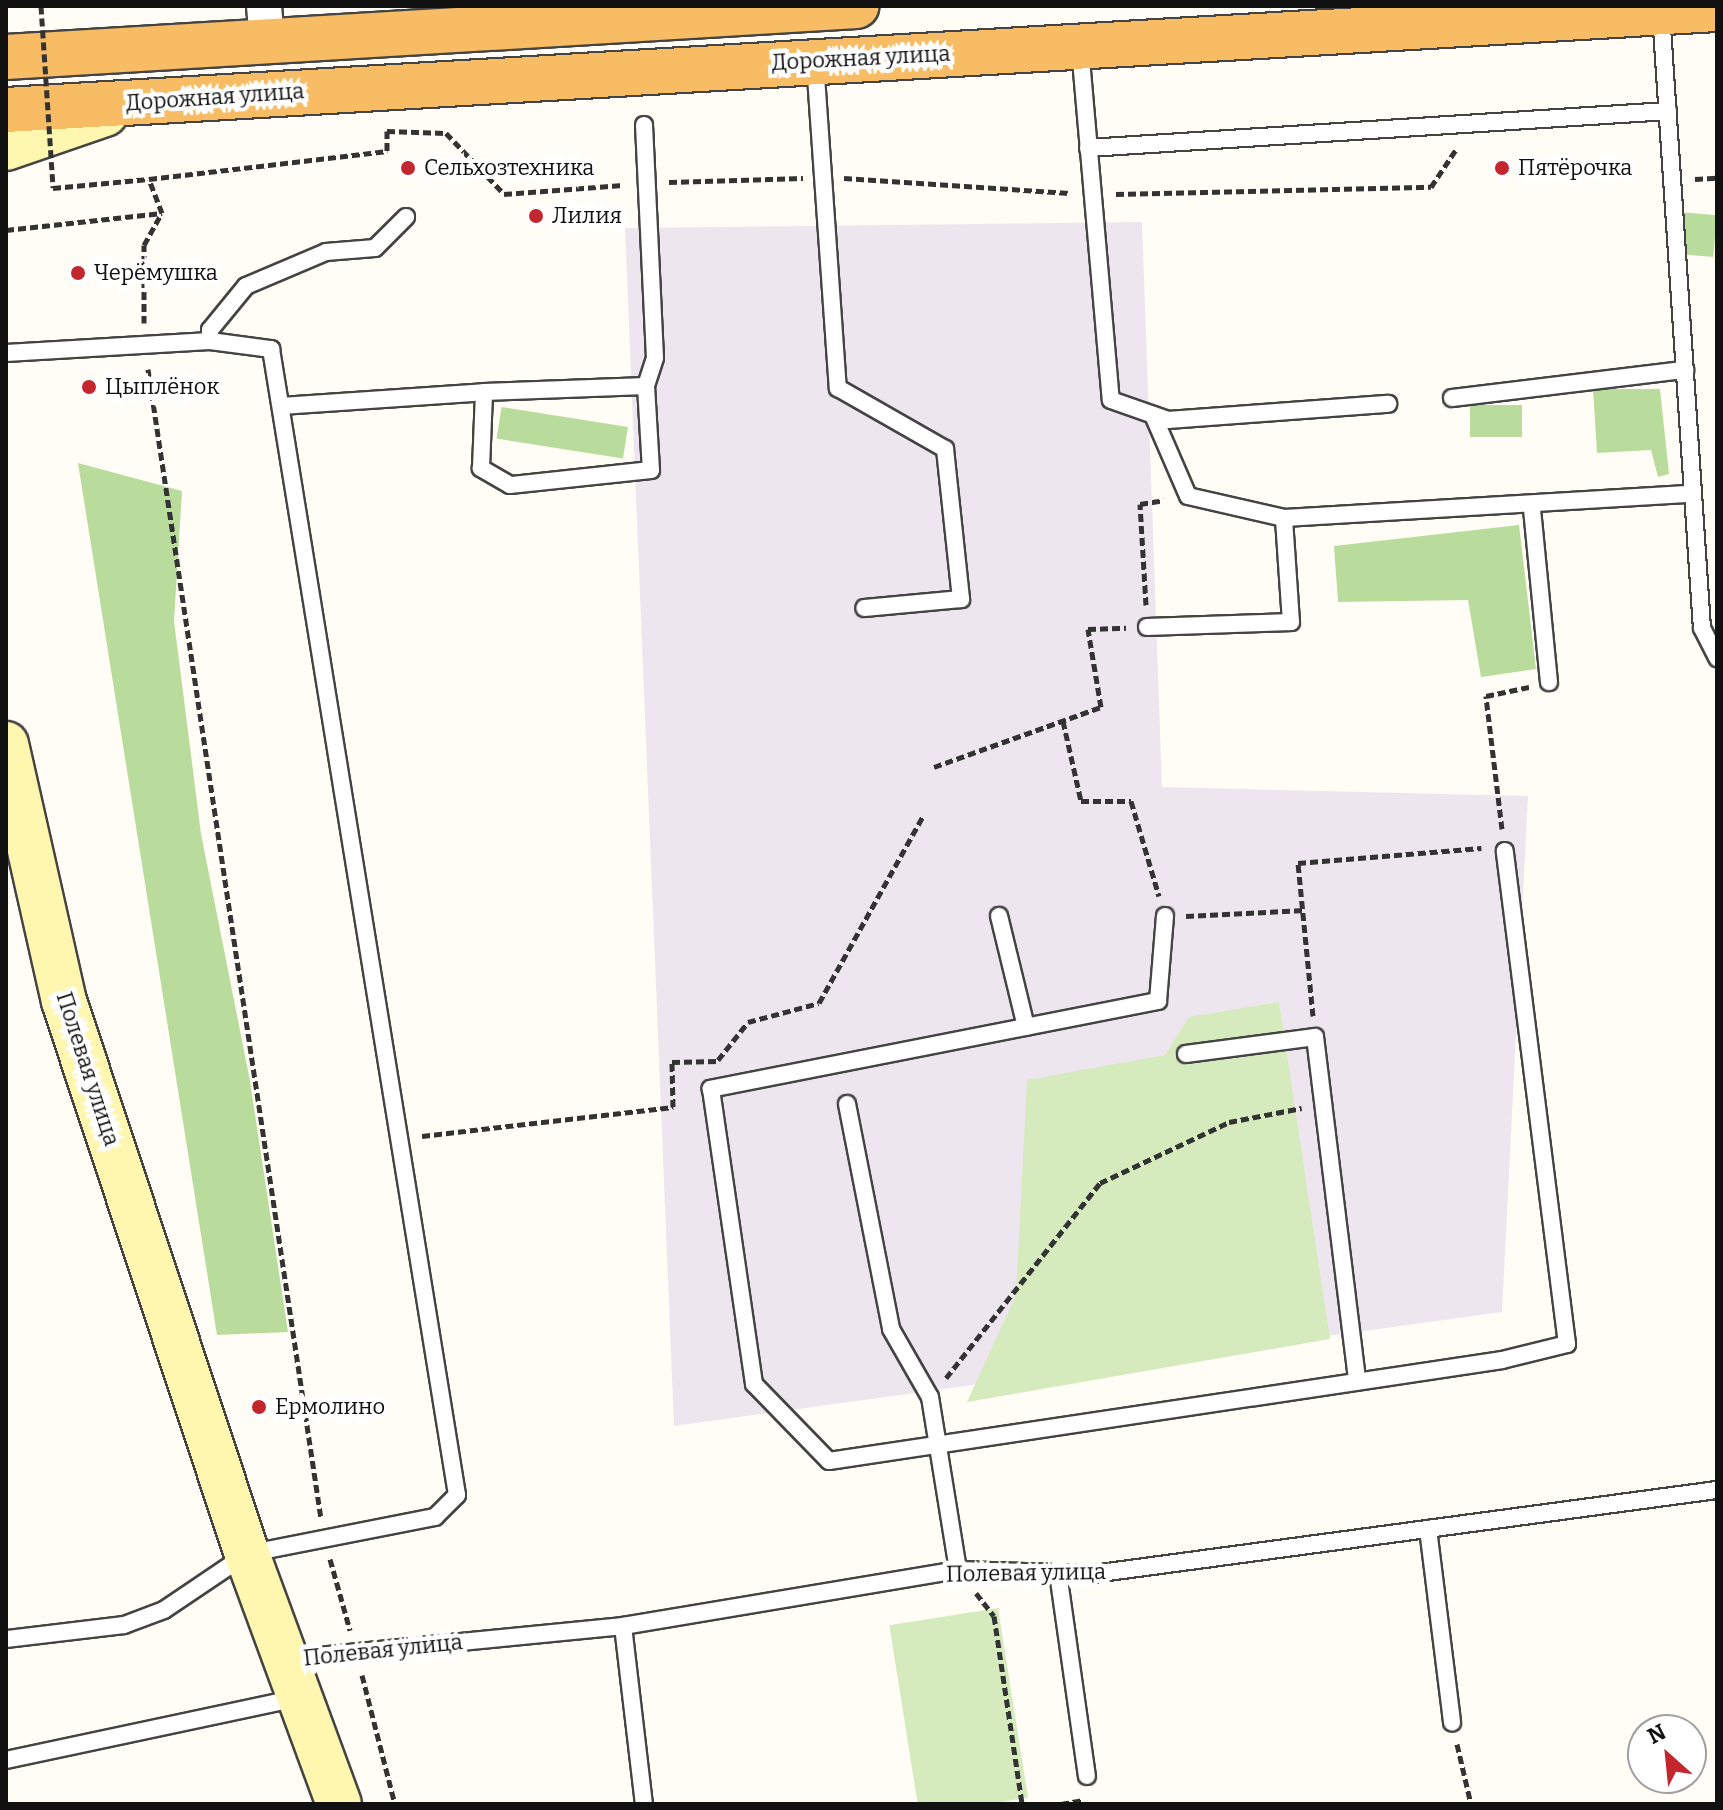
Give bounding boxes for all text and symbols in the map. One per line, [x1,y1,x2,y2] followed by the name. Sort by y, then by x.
[771,40,951,76] street label: Дорожная улица
[125,78,305,116] street label: Дорожная улица
[424,155,594,181] place label: Сельхозтехника
[1518,155,1632,181] place label: Пятёрочка
[399,159,417,177] marker: Сельхозтехника
[1493,159,1511,177] marker: Пятёрочка
[552,203,622,229] place label: Лилия
[527,207,545,225] marker: Лилия
[94,260,218,286] place label: Черёмушка
[69,264,87,282] marker: Черёмушка
[105,374,219,400] place label: Цыплёнок
[80,378,98,396] marker: Цыплёнок
[51,989,125,1149] street label: Полевая улица
[275,1394,385,1420] place label: Ермолино
[250,1398,268,1416] marker: Ермолино
[946,1558,1106,1588] street label: Полевая улица
[302,1629,464,1671] street label: Полевая улица
[1627,1714,1707,1794] north arrow
[1643,1718,1670,1750] text: N

